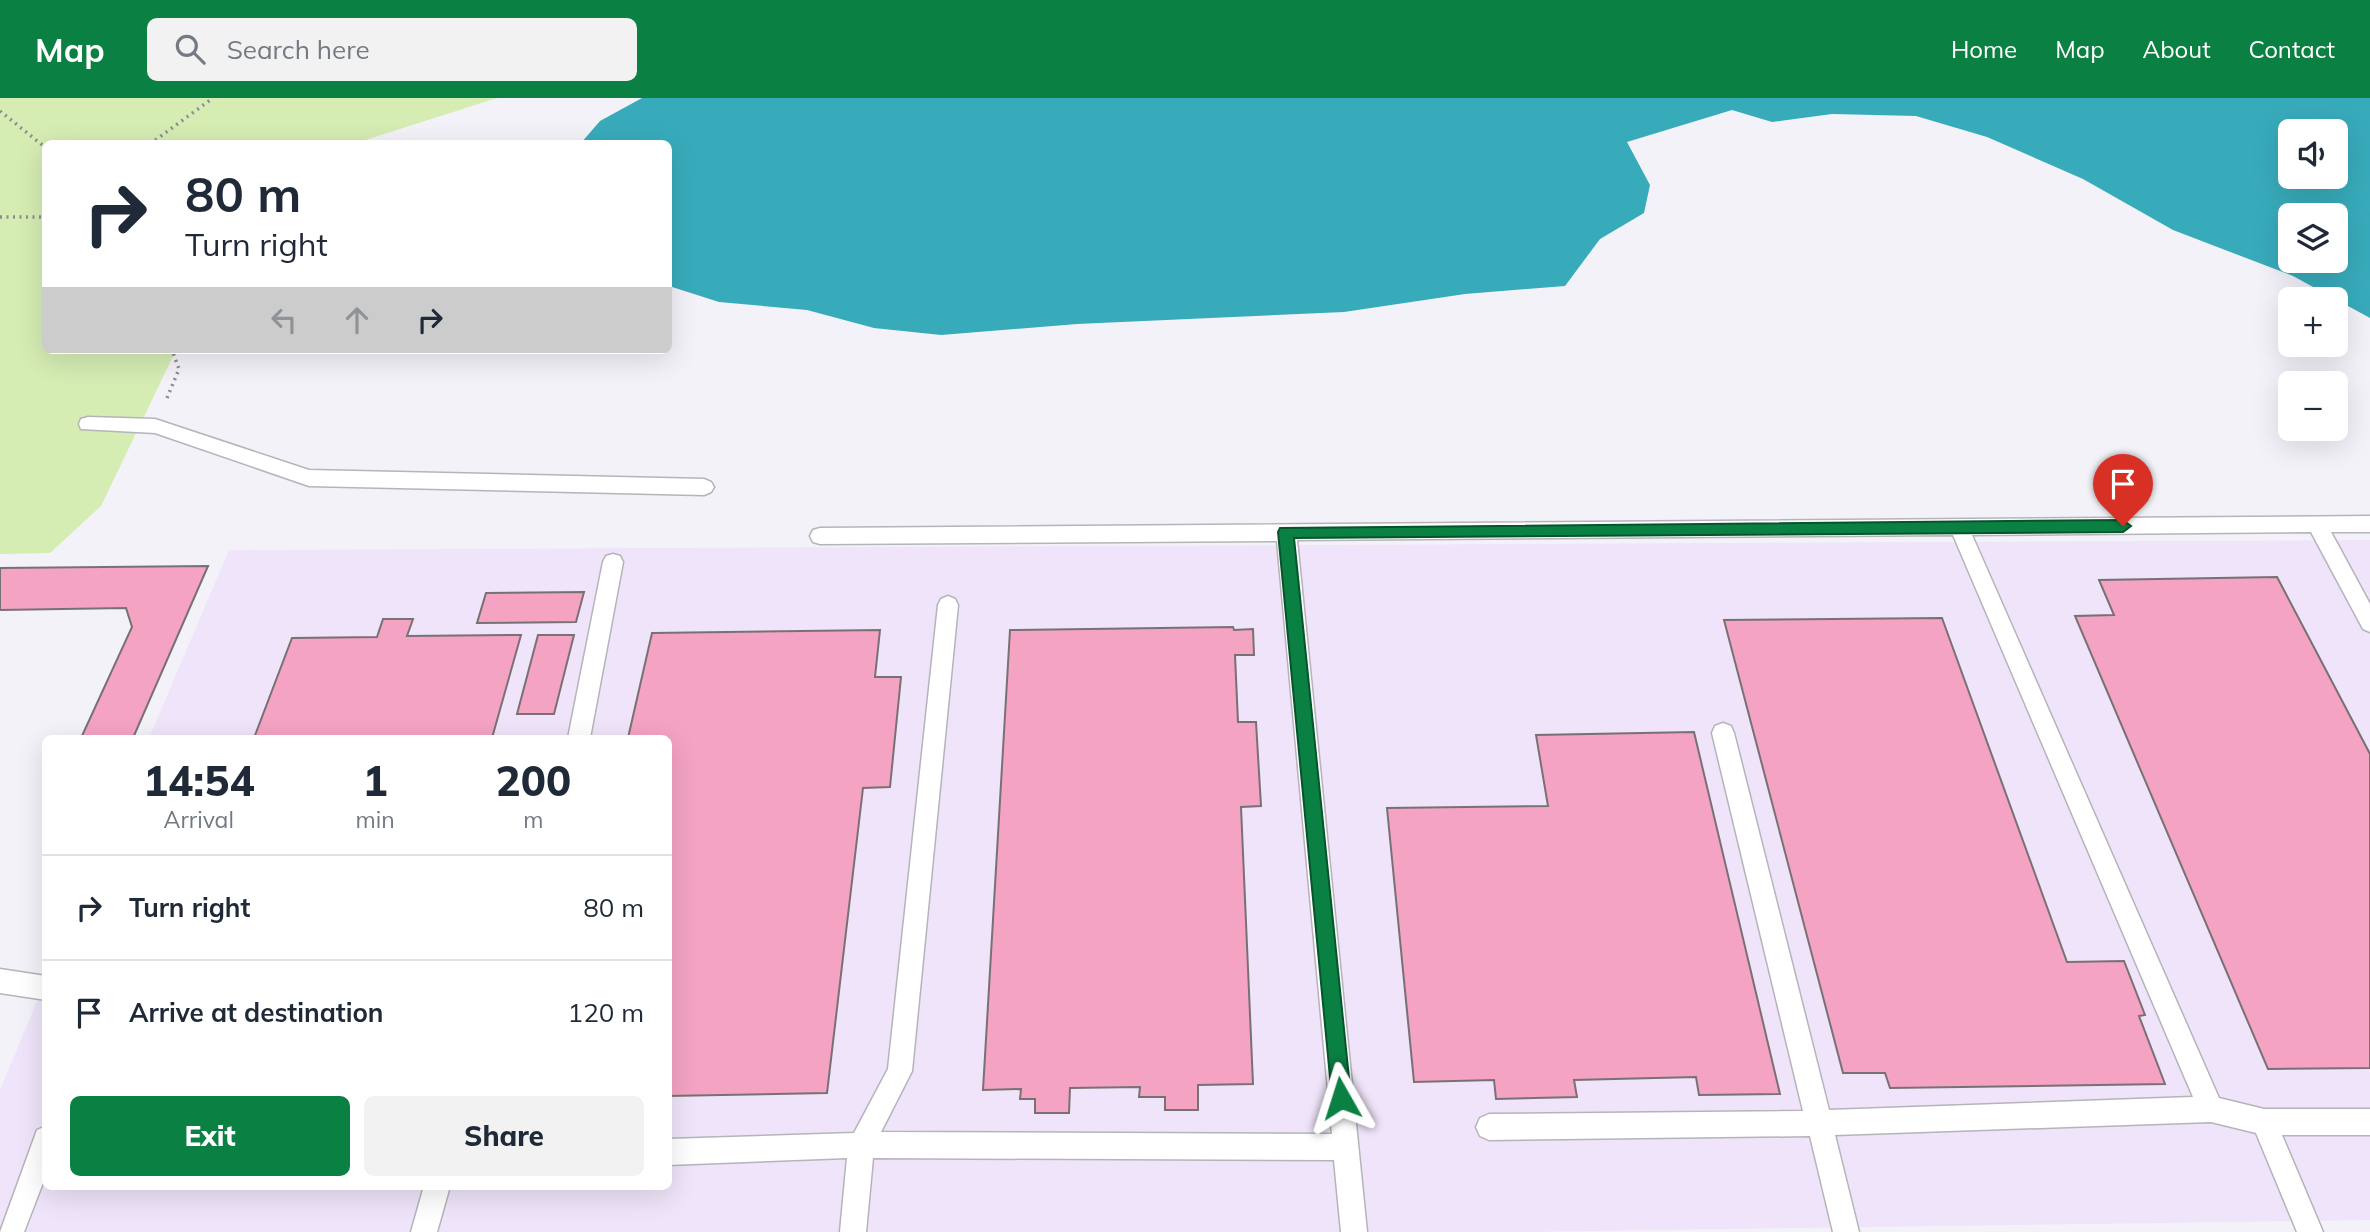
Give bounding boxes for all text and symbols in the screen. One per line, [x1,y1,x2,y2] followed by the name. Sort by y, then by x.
[147,18,637,81] search box
[35,29,105,70] text: Map
[171,30,209,68] icon: search
[227,33,370,66] text: Search here
[1951,34,2017,64] text: Home
[2055,34,2105,64] text: Map
[2143,34,2211,64] text: About
[2249,34,2335,64] text: Contact
[2278,119,2348,441] map controls
[2278,119,2348,189] button: sound
[185,163,301,224] text: 80 m
[70,168,161,259] icon: right
[2278,203,2348,273] button: layers
[185,224,328,264] text: Turn right
[2278,287,2348,357] button: +
[265,301,303,339] icon: left
[338,301,376,339] icon: ahead
[411,301,449,339] icon: right
[2278,371,2348,441] button: −
[2093,454,2153,526] pin
[2104,465,2142,503] icon: arrive
[143,754,255,807] text: 14:54
[362,754,388,807] text: 1
[496,754,571,807] text: 200
[164,805,234,834] text: Arrival
[355,805,395,834] text: min
[523,805,543,834] text: m
[70,889,108,927] icon: right
[129,891,250,924] text: Turn right
[583,891,644,924] text: 80 m
[70,994,108,1032] icon: arrive
[129,996,384,1029] text: Arrive at destination
[568,996,644,1029] text: 120 m
[1304,1061,1378,1135] position arrow
[70,1096,350,1176] button: Exit
[364,1096,644,1176] button: Share

